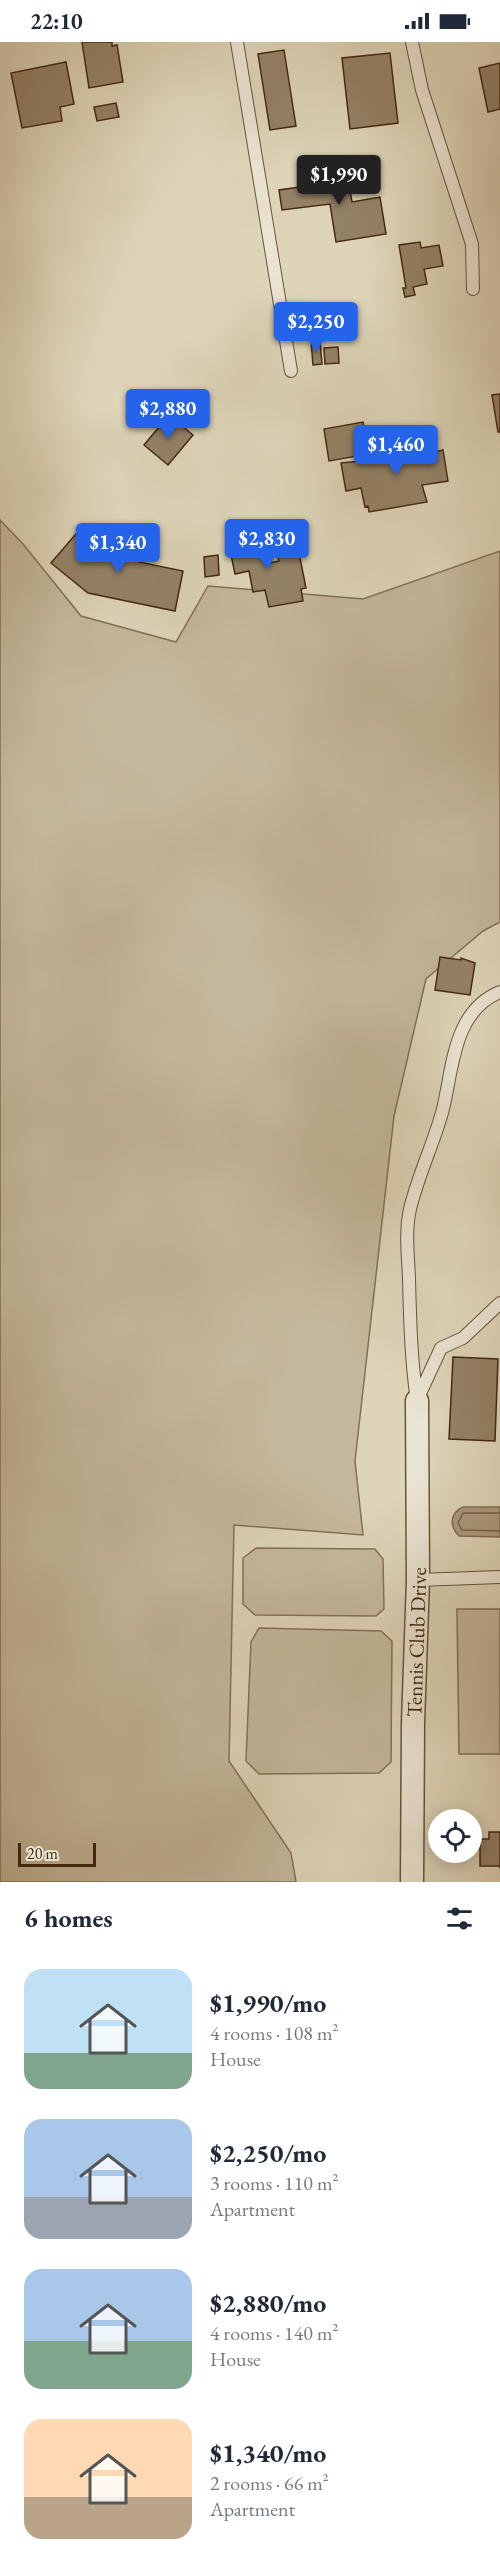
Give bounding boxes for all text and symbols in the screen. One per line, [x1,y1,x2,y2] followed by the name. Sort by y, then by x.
[30,7,83,36] text: 22:10
[290,155,388,206] pin: $1,990
[311,161,367,187] text: $1,990
[267,302,365,353] pin: $2,250
[288,308,344,334] text: $2,250
[119,389,217,440] pin: $2,880
[140,395,196,421] text: $2,880
[347,425,445,476] pin: $1,460
[368,431,424,457] text: $1,460
[218,519,316,570] pin: $2,830
[69,523,167,574] pin: $1,340
[239,525,295,551] text: $2,830
[90,529,146,555] text: $1,340
[400,1567,432,1717] street label: Tennis Club Drive
[428,1809,482,1863] map controls
[428,1809,482,1863] button: locate
[18,1840,96,1868] scale bar
[27,1843,58,1864] text: 20 m
[24,1901,113,1935] text: 6 homes
[443,1902,476,1935] icon: filters
[210,1986,326,2020] text: $1,990/mo
[72,1993,144,2065] icon: home
[210,2020,338,2046] text: 4 rooms · 108 m²
[210,2046,261,2072] text: House
[210,2136,326,2170] text: $2,250/mo
[72,2143,144,2215] icon: home
[210,2170,338,2196] text: 3 rooms · 110 m²
[210,2196,295,2222] text: Apartment
[210,2286,326,2320] text: $2,880/mo
[72,2293,144,2365] icon: home
[210,2320,338,2346] text: 4 rooms · 140 m²
[210,2346,261,2372] text: House
[210,2436,326,2470] text: $1,340/mo
[72,2443,144,2515] icon: home
[210,2470,329,2496] text: 2 rooms · 66 m²
[210,2496,295,2522] text: Apartment

